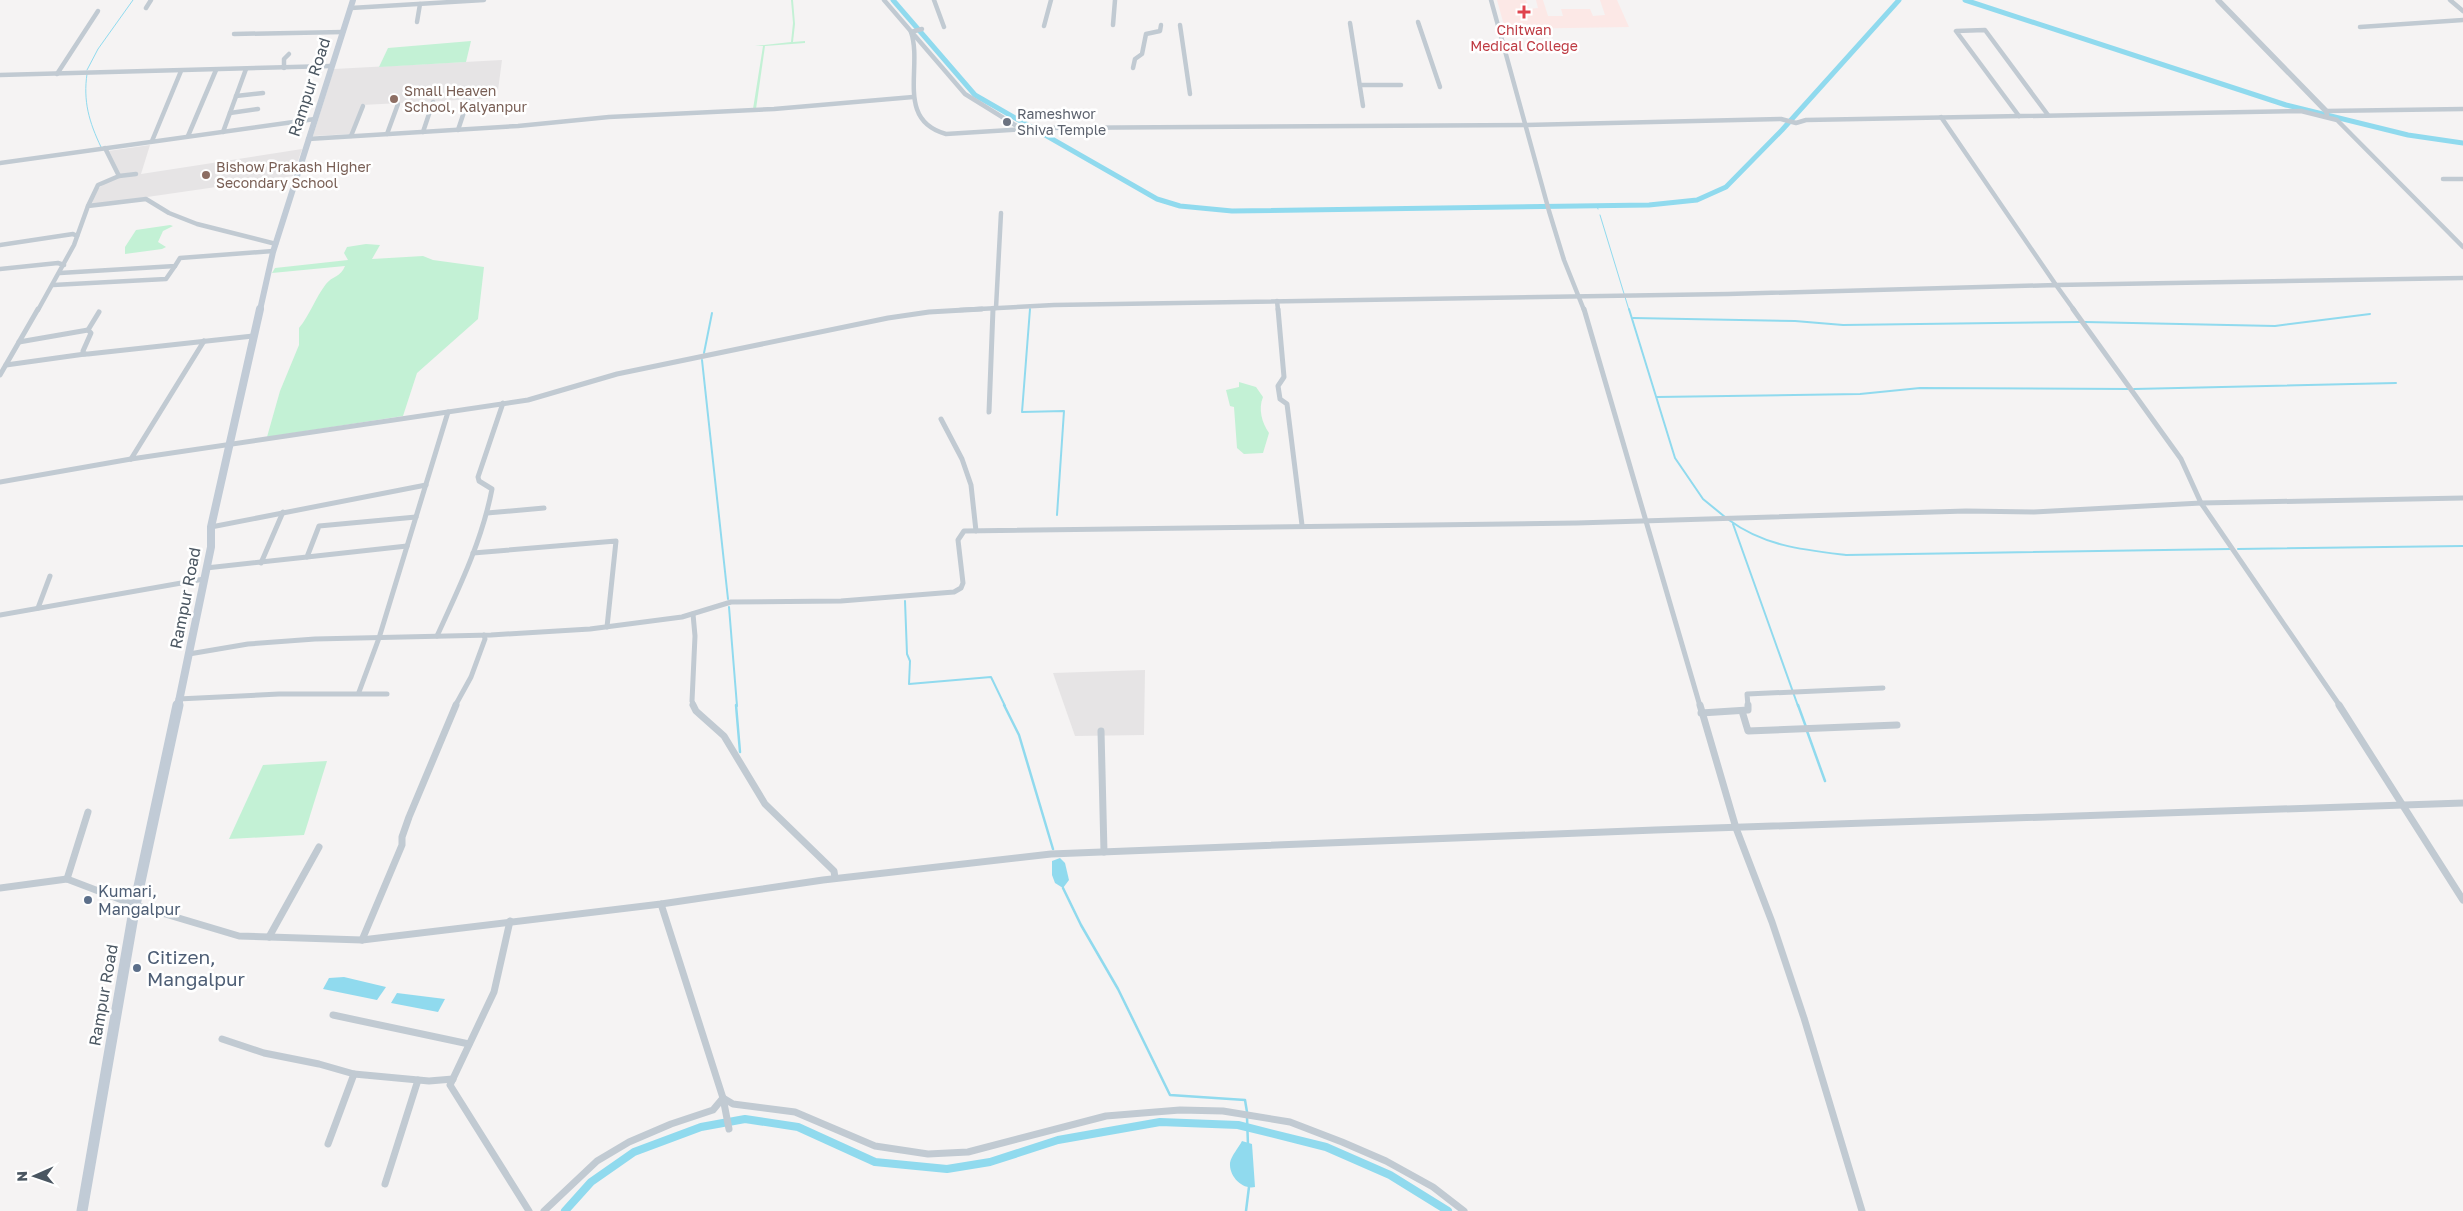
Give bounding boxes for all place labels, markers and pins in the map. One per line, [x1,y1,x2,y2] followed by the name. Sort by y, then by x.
[1517,5,1531,19] marker: Chitwan Medical College
[1470,21,1578,54] place label: Chitwan Medical College
[404,82,528,115] place label: Small Heaven School, Kalyanpur
[388,93,400,105] marker: Small Heaven School, Kalyanpur
[1017,105,1106,138] place label: Rameshwor Shiva Temple
[1001,116,1013,128] marker: Rameshwor Shiva Temple
[216,158,372,191] place label: Bishow Prakash Higher Secondary School
[200,169,212,181] marker: Bishow Prakash Higher Secondary School
[98,881,180,919] place label: Kumari, Mangalpur
[82,894,94,906] marker: Kumari, Mangalpur
[147,945,245,990] place label: Citizen, Mangalpur
[131,962,143,974] marker: Citizen, Mangalpur

